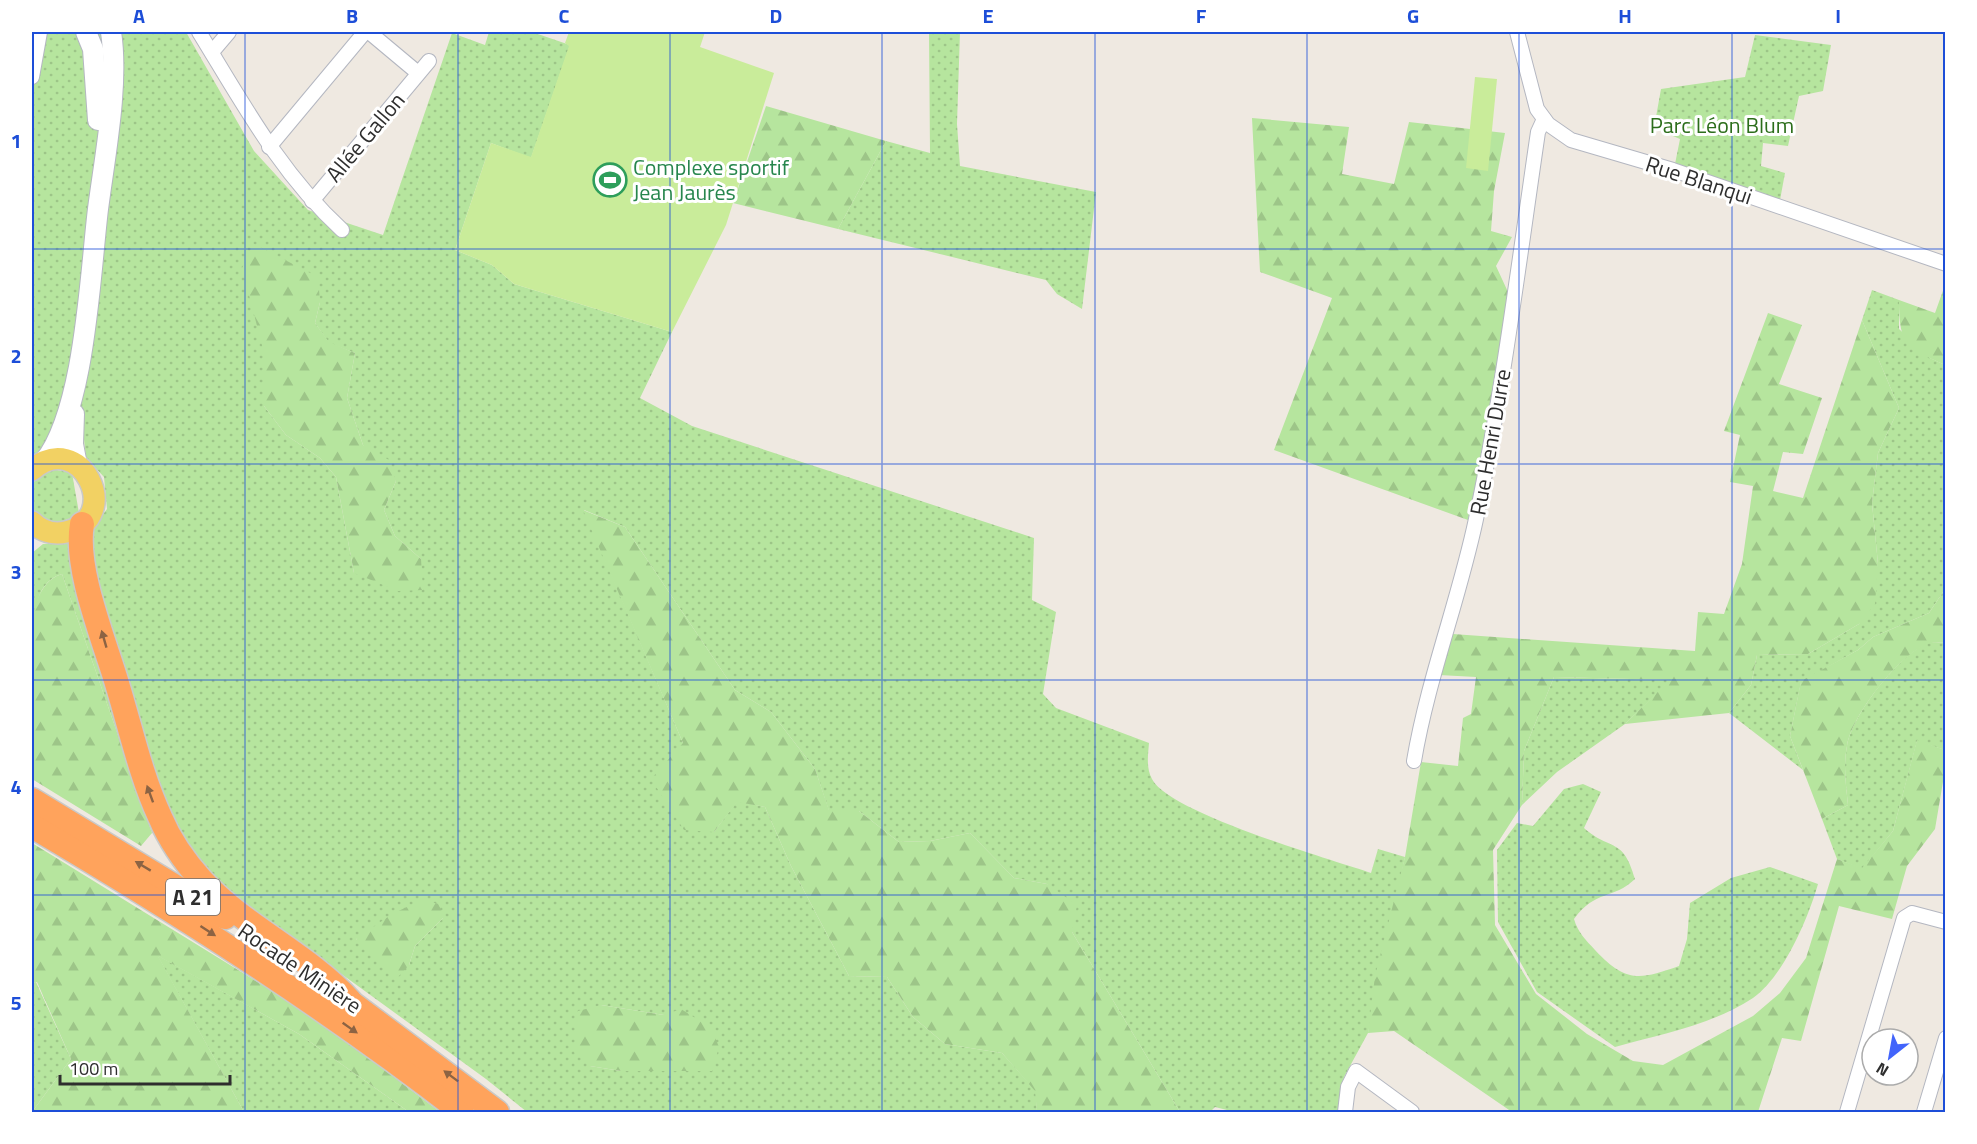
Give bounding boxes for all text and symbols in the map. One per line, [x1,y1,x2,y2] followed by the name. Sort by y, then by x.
[133,0,145,31] text: A
[346,0,358,31] text: B
[559,0,570,31] text: C
[770,0,782,31] text: D
[982,0,994,31] text: E
[1196,0,1207,31] text: F
[1407,0,1419,31] text: G
[1618,0,1632,31] text: H
[1835,0,1841,31] text: I
[317,85,413,189] street label: Allée Gallon
[1650,108,1794,142] park label: Parc Léon Blum
[10,125,22,156] text: 1
[1641,147,1757,213] street label: Rue Blanqui
[633,150,790,209] place label: Complexe sportif Jean Jaurès
[592,162,628,198] sports icon: Complexe sportif Jean Jaurès
[10,340,22,371] text: 2
[1460,366,1520,518] street label: Rue Henri Durre
[10,556,22,587] text: 3
[99,630,108,648] one-way arrow
[10,771,22,802] text: 4
[145,784,155,802] one-way arrow
[135,860,151,871] one-way arrow
[166,879,220,915] road number: A 21
[231,914,369,1022] street label: Rocade Minière
[199,926,216,937] one-way arrow
[10,987,22,1018] text: 5
[341,1022,357,1034] one-way arrow
[1860,1027,1920,1087] north arrow
[60,1048,230,1086] scale bar
[69,1055,118,1082] text: 100 m
[1871,1057,1893,1083] text: N
[444,1071,459,1083] one-way arrow

